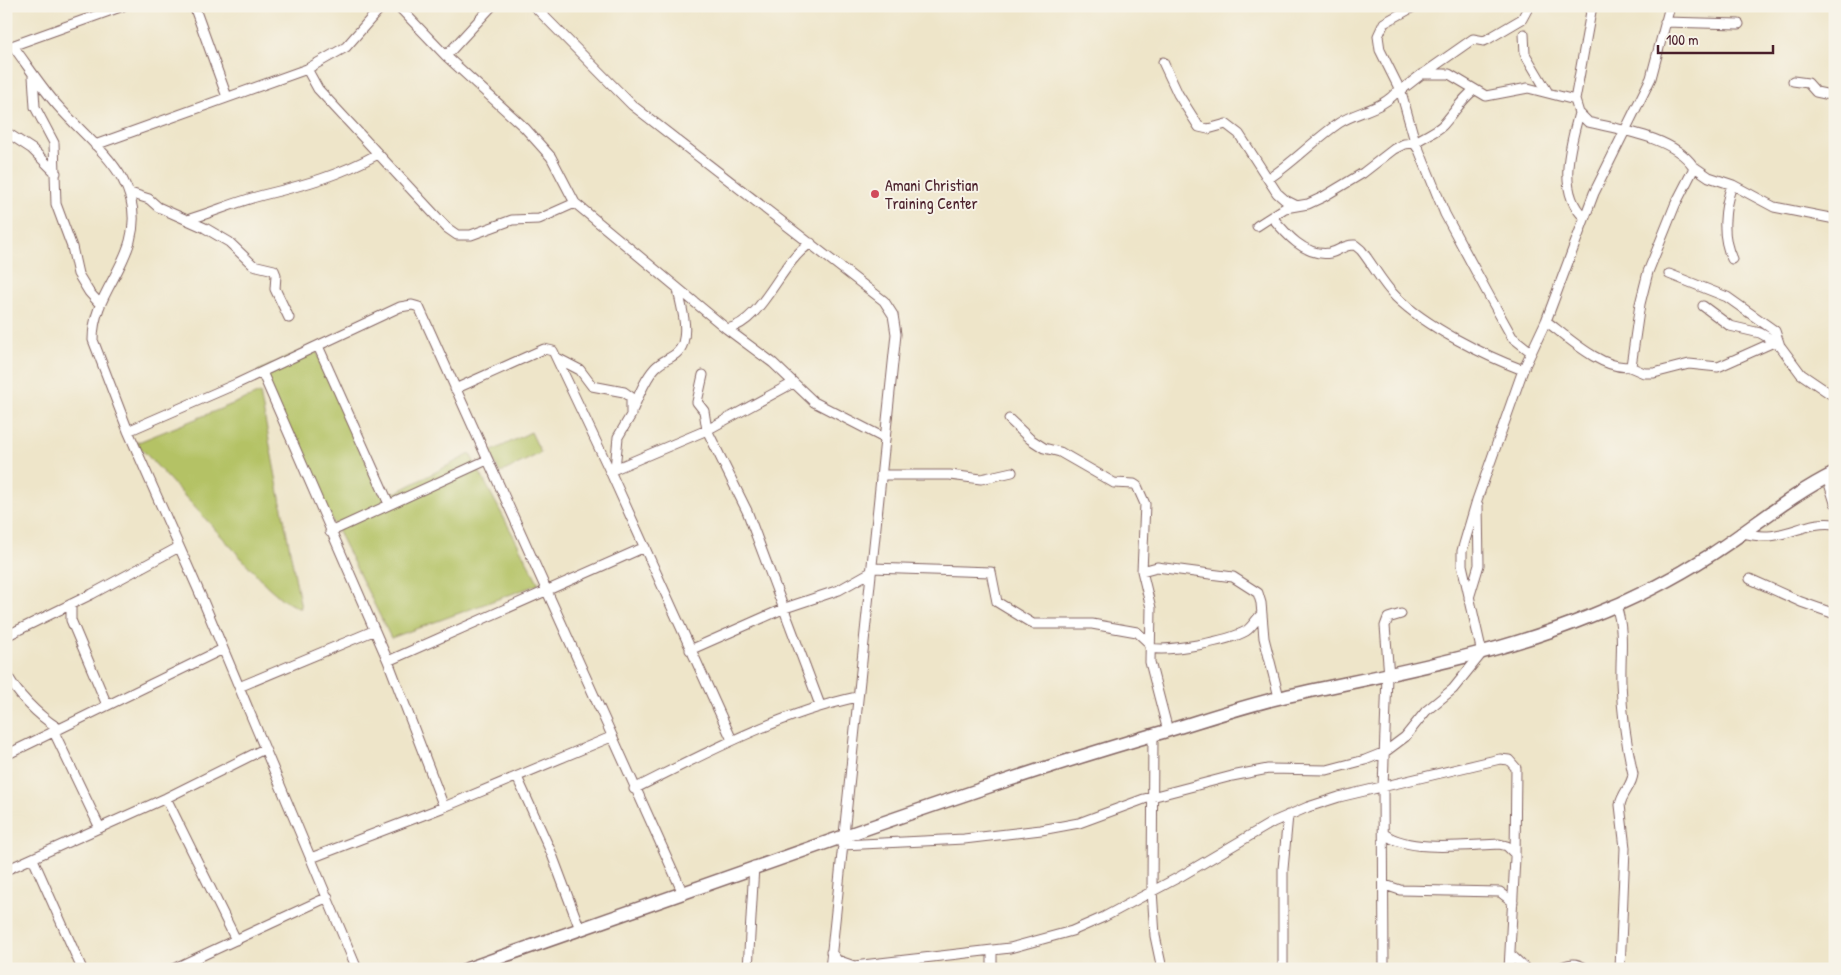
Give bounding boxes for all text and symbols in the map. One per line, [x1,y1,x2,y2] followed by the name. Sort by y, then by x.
[1658,22,1774,54] scale bar
[1666,29,1699,50] text: 100 m
[885,174,978,214] place label: Amani Christian Training Center
[869,188,881,200] marker: Amani Christian Training Center

